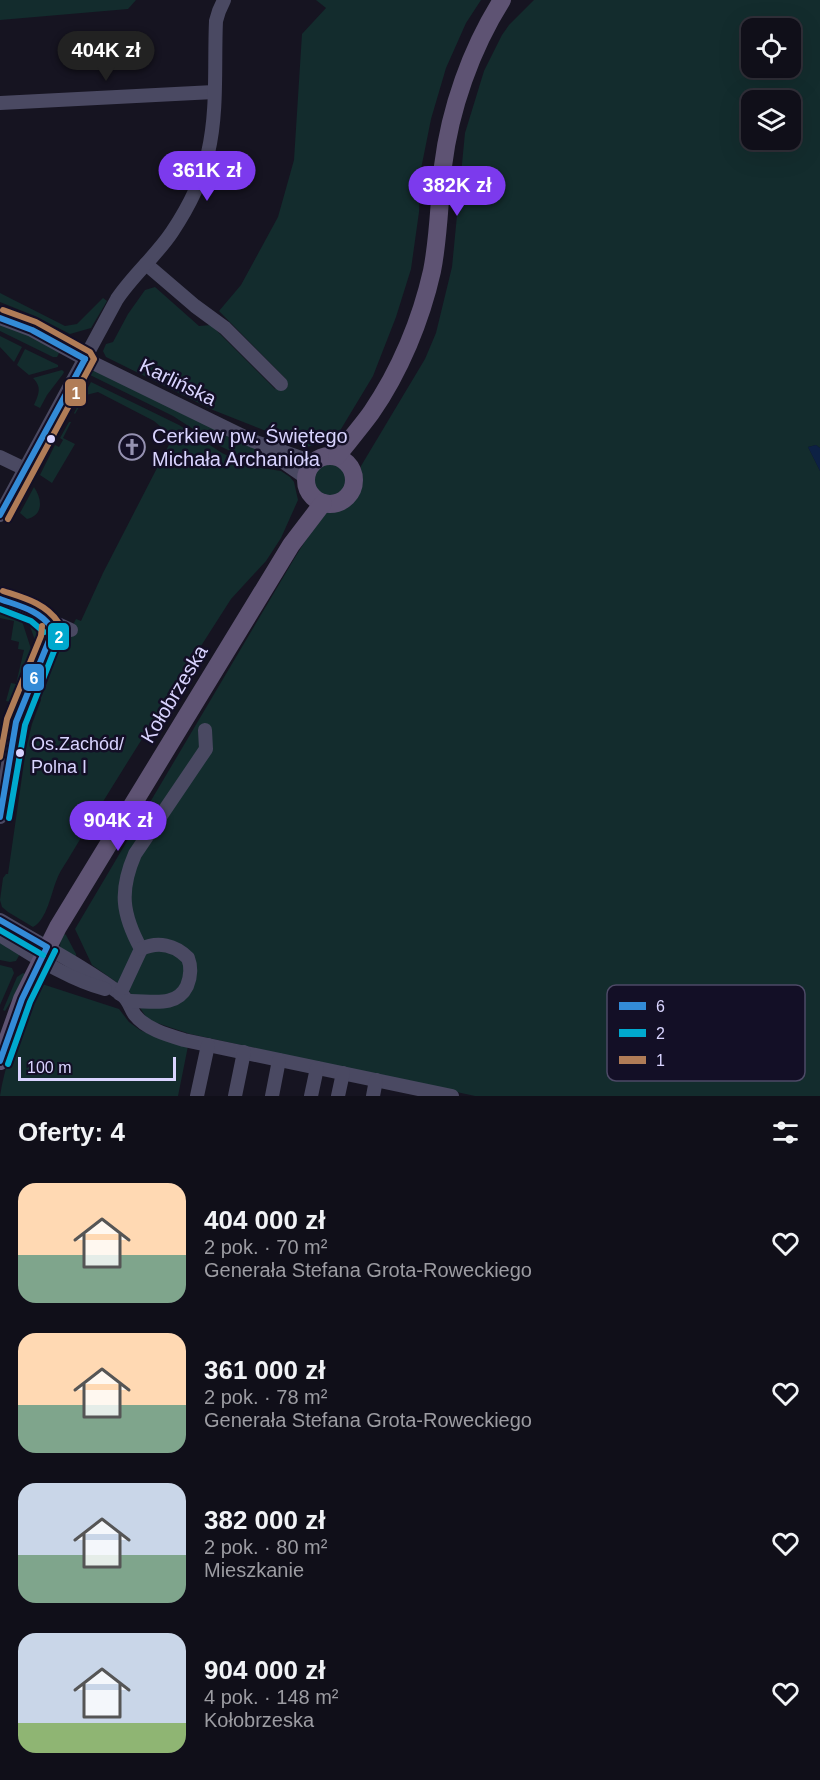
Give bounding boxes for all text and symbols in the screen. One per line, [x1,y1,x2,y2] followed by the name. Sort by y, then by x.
[741,18,801,150] map controls
[741,18,801,78] button: locate
[51,31,161,82] pin: 404K zł
[72,39,140,61] text: 404K zł
[741,90,801,150] button: layers
[152,151,262,202] pin: 361K zł
[173,159,241,181] text: 361K zł
[402,166,512,217] pin: 382K zł
[423,174,491,196] text: 382K zł
[136,354,221,410] street label: Karlińska
[64,378,87,407] line badge: 1
[72,385,81,402] text: 1
[152,424,348,470] place label: Cerkiew pw. Świętego Michała Archanioła
[117,432,147,462] church icon: Cerkiew pw. Świętego Michała Archanioła
[45,433,57,445] unlabelled marker
[47,622,70,651] line badge: 2
[55,629,64,646] text: 2
[136,640,212,747] street label: Kołobrzeska
[22,663,45,692] line badge: 6
[30,670,39,687] text: 6
[31,734,124,777] place label: Os.Zachód/ Polna I
[14,747,26,759] marker: Os.Zachód/ Polna I
[63,801,173,852] pin: 904K zł
[84,809,152,831] text: 904K zł
[607,985,805,1081] legend
[656,998,665,1015] text: 6
[656,1025,665,1042] text: 2
[656,1052,665,1069] text: 1
[18,1054,176,1082] scale bar
[27,1059,71,1076] text: 100 m
[769,1116,802,1149] icon: filters
[18,1117,125,1147] text: Oferty: 4
[204,1205,325,1235] text: 404 000 zł
[66,1207,138,1279] icon: home
[769,1227,802,1260] icon: heart
[204,1236,327,1258] text: 2 pok. · 70 m²
[204,1259,532,1281] text: Generała Stefana Grota-Roweckiego
[204,1355,325,1385] text: 361 000 zł
[66,1357,138,1429] icon: home
[769,1377,802,1410] icon: heart
[204,1386,327,1408] text: 2 pok. · 78 m²
[204,1409,532,1431] text: Generała Stefana Grota-Roweckiego
[204,1505,325,1535] text: 382 000 zł
[66,1507,138,1579] icon: home
[769,1527,802,1560] icon: heart
[204,1536,327,1558] text: 2 pok. · 80 m²
[204,1559,304,1581] text: Mieszkanie
[204,1655,325,1685] text: 904 000 zł
[66,1657,138,1729] icon: home
[769,1677,802,1710] icon: heart
[204,1686,339,1708] text: 4 pok. · 148 m²
[204,1709,314,1731] text: Kołobrzeska

